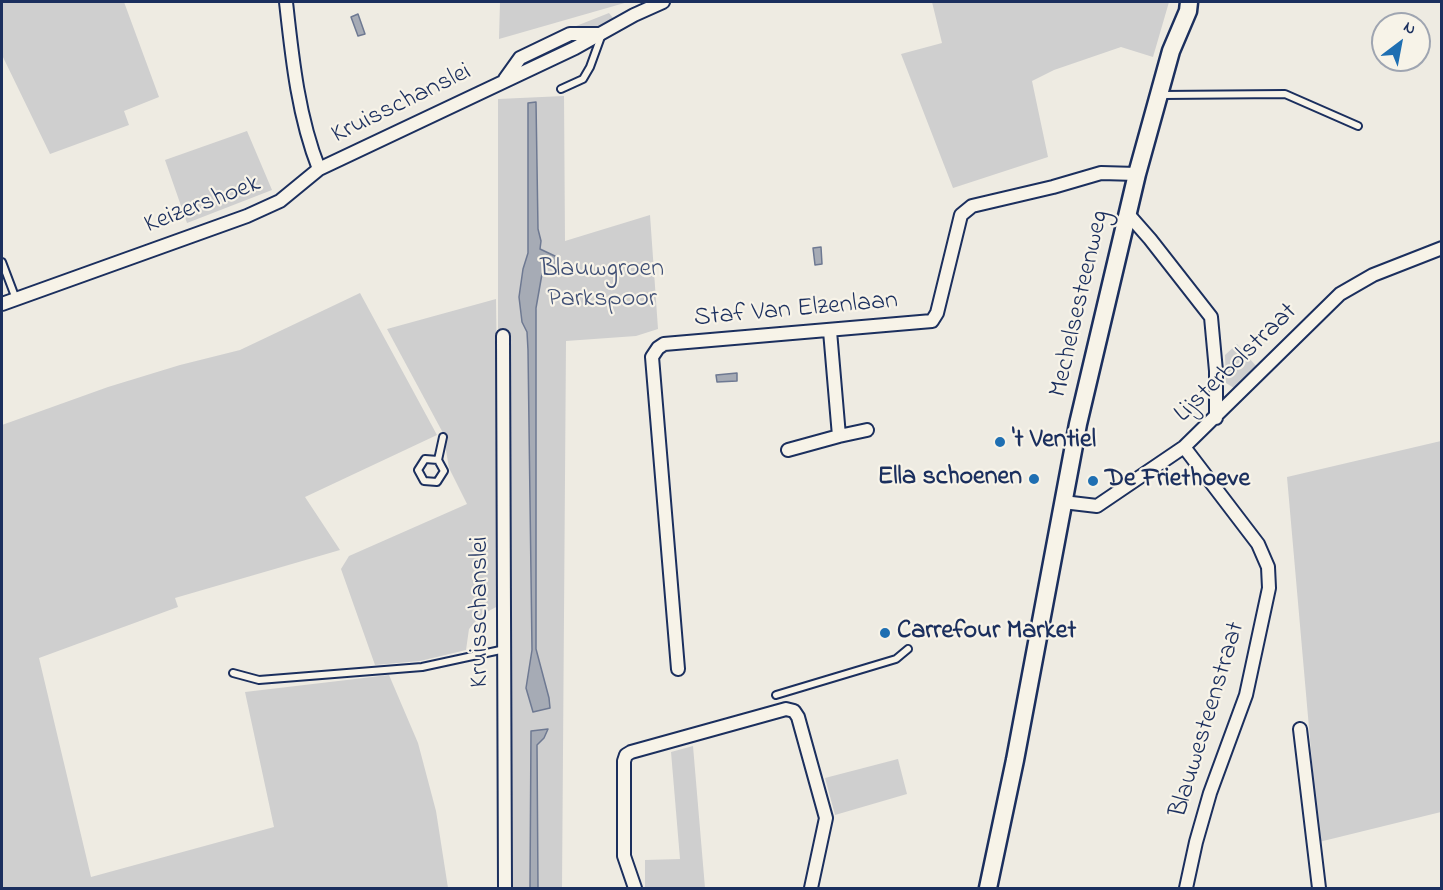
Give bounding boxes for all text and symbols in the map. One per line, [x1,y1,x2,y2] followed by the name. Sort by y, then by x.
[1371,12,1431,72] north arrow
[1399,15,1420,41] text: N
[327,58,477,152] street label: Kruisschanslei
[141,170,265,242] street label: Keizershoek
[1044,208,1118,400] street label: Mechelsesteenweg
[540,255,664,316] park label: Blauwgroen Parkspoor
[693,287,899,335] street label: Staf Van Elzenlaan
[1169,298,1305,430] street label: Lijsterbolstraat
[1012,426,1096,458] place label: 't Ventiel
[993,435,1007,449] marker: 't Ventiel
[877,463,1022,495] place label: Ella schoenen
[1105,465,1250,497] place label: De Friethoeve
[1027,472,1041,486] marker: Ella schoenen
[1086,474,1100,488] marker: De Friethoeve
[466,536,498,688] street label: Kruisschanslei
[897,617,1076,649] place label: Carrefour Market
[1164,618,1254,822] street label: Blauwesteenstraat
[878,626,892,640] marker: Carrefour Market

